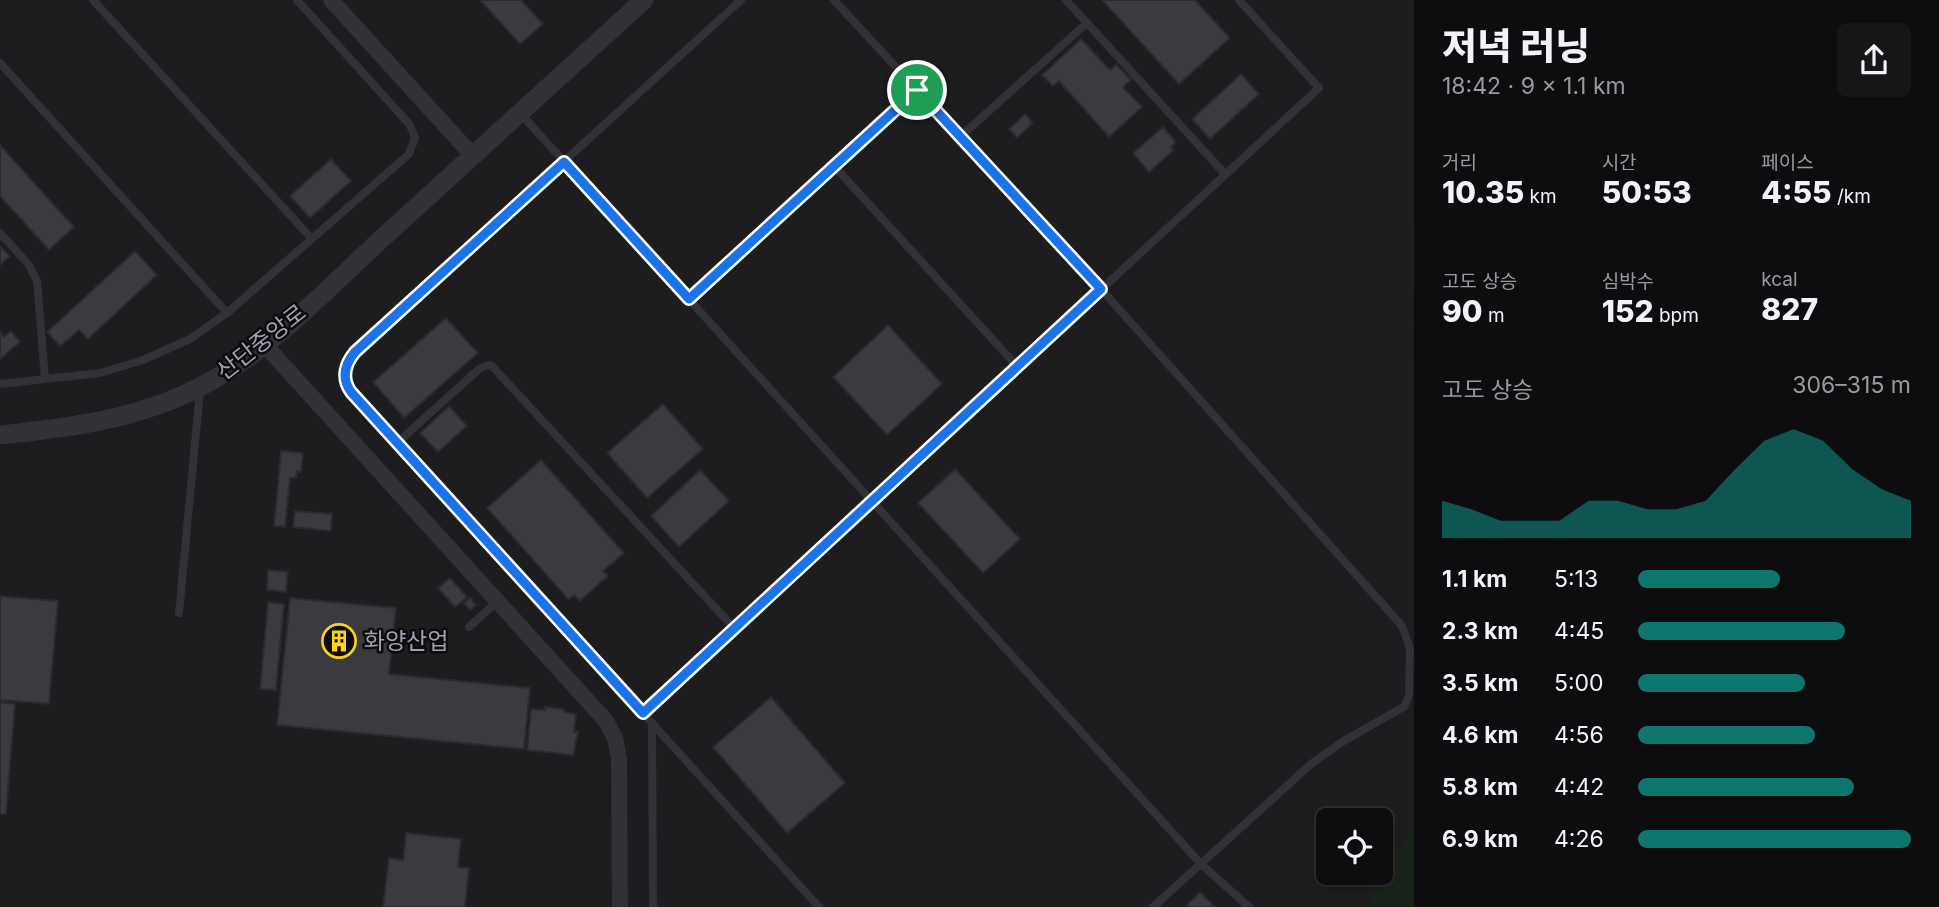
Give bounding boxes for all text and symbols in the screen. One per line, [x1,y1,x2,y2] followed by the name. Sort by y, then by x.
[1442,23,1590,69] text: 저녁 러닝
[1837,23,1911,97] button: share
[887,60,947,120] pin
[898,71,936,109] icon: arrive
[1442,72,1626,100] text: 18:42 · 9 × 1.1 km
[1442,151,1477,174] text: 거리
[1602,151,1637,174] text: 시간
[1761,151,1814,174] text: 페이스
[1442,174,1524,210] text: 10.35
[1602,174,1692,210] text: 50:53
[1761,174,1832,210] text: 4:55
[1524,185,1557,208] text: km
[1832,185,1871,208] text: /km
[1761,268,1798,291] text: kcal
[1442,270,1517,293] text: 고도 상승
[1602,270,1654,293] text: 심박수
[1761,291,1818,327] text: 827
[1442,293,1483,329] text: 90
[1602,293,1654,329] text: 152
[211,298,311,386] street label: 산단중앙로
[1483,304,1505,327] text: m
[1654,304,1699,327] text: bpm
[1792,371,1911,399] text: 306–315 m
[1442,376,1533,404] text: 고도 상승
[1442,565,1507,593] text: 1.1 km
[1554,565,1598,593] text: 5:13
[1442,617,1518,645] text: 2.3 km
[1554,617,1604,645] text: 4:45
[320,622,358,660] building icon: 화양산업
[364,627,449,655] place label: 화양산업
[1442,669,1518,697] text: 3.5 km
[1554,669,1604,697] text: 5:00
[1442,721,1519,749] text: 4.6 km
[1554,721,1604,749] text: 4:56
[1442,773,1518,801] text: 5.8 km
[1554,773,1604,801] text: 4:42
[1316,808,1393,885] map controls
[1316,808,1393,885] button: locate
[1442,825,1518,853] text: 6.9 km
[1554,825,1604,853] text: 4:26

